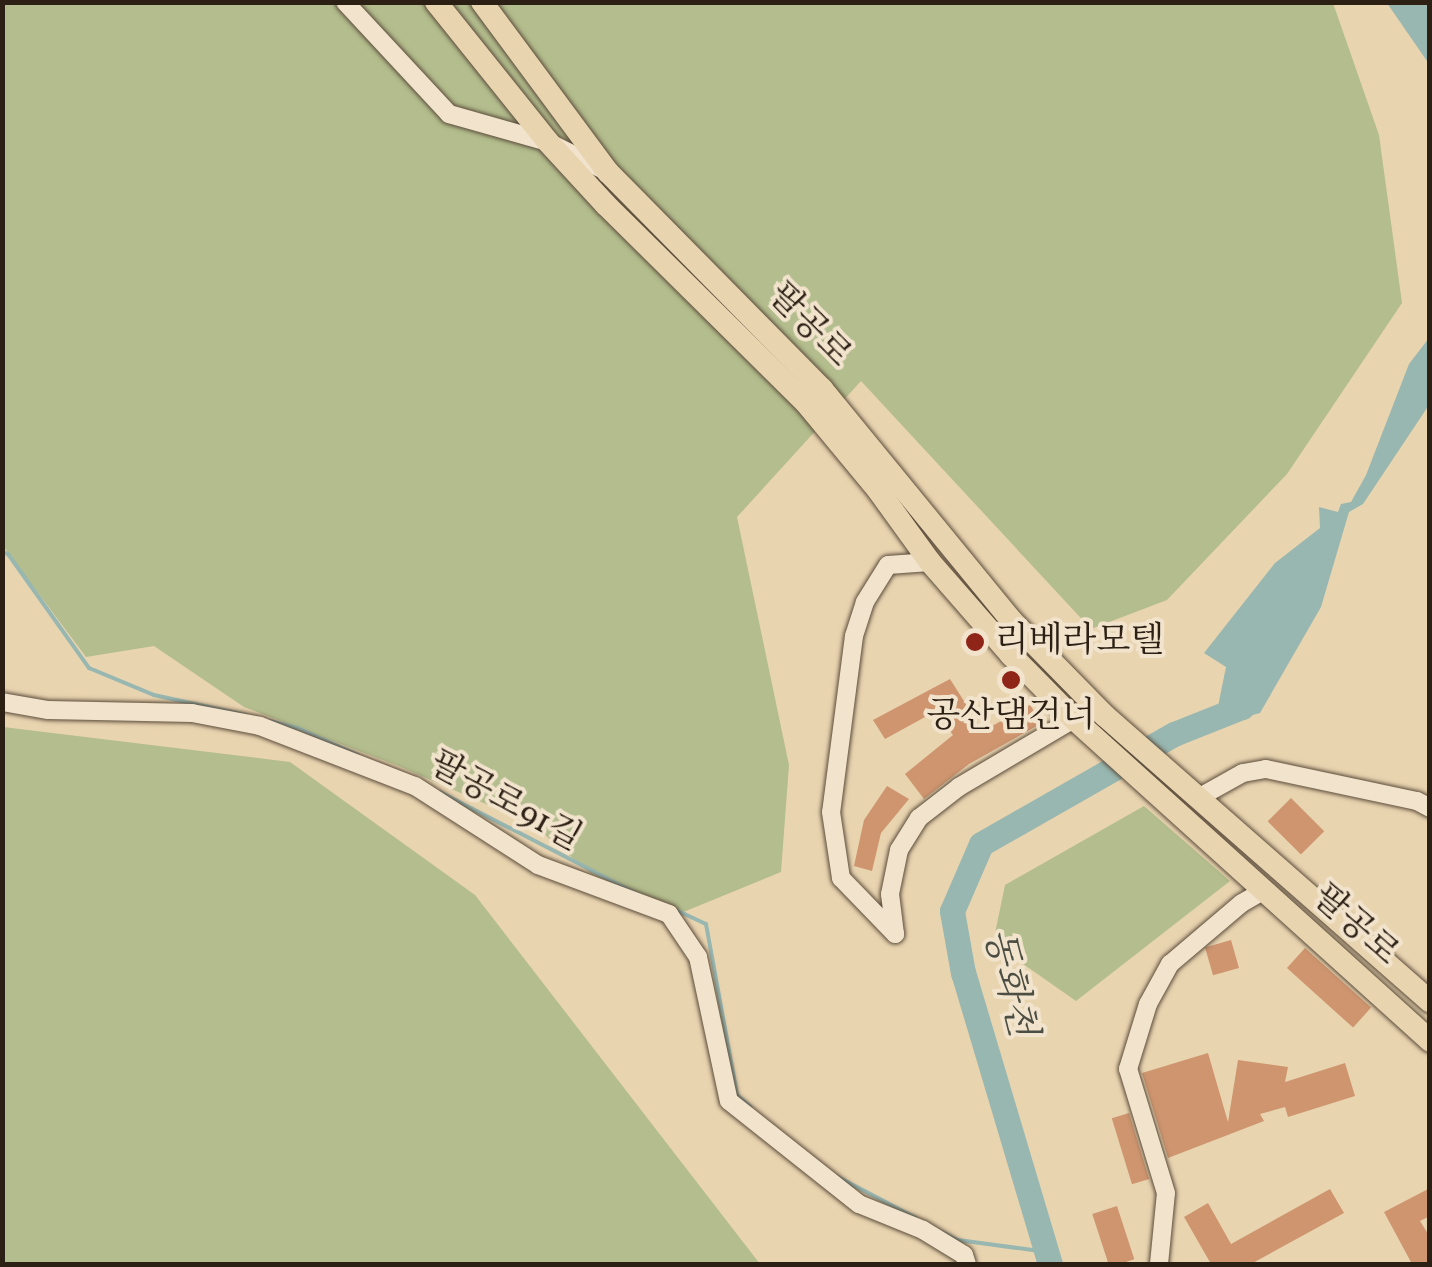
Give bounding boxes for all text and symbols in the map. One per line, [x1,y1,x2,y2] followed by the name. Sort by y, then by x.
[759,275,859,377] street label: 팔공로
[995,621,1164,663] place label: 리베라모텔
[964,631,986,653] marker: 리베라모텔
[1000,669,1022,691] marker: 공산댐건너
[926,696,1096,738] place label: 공산댐건너
[422,743,588,861] street label: 팔공로91길
[1303,876,1407,976] street label: 팔공로
[973,924,1043,1042] water label: 동화천

